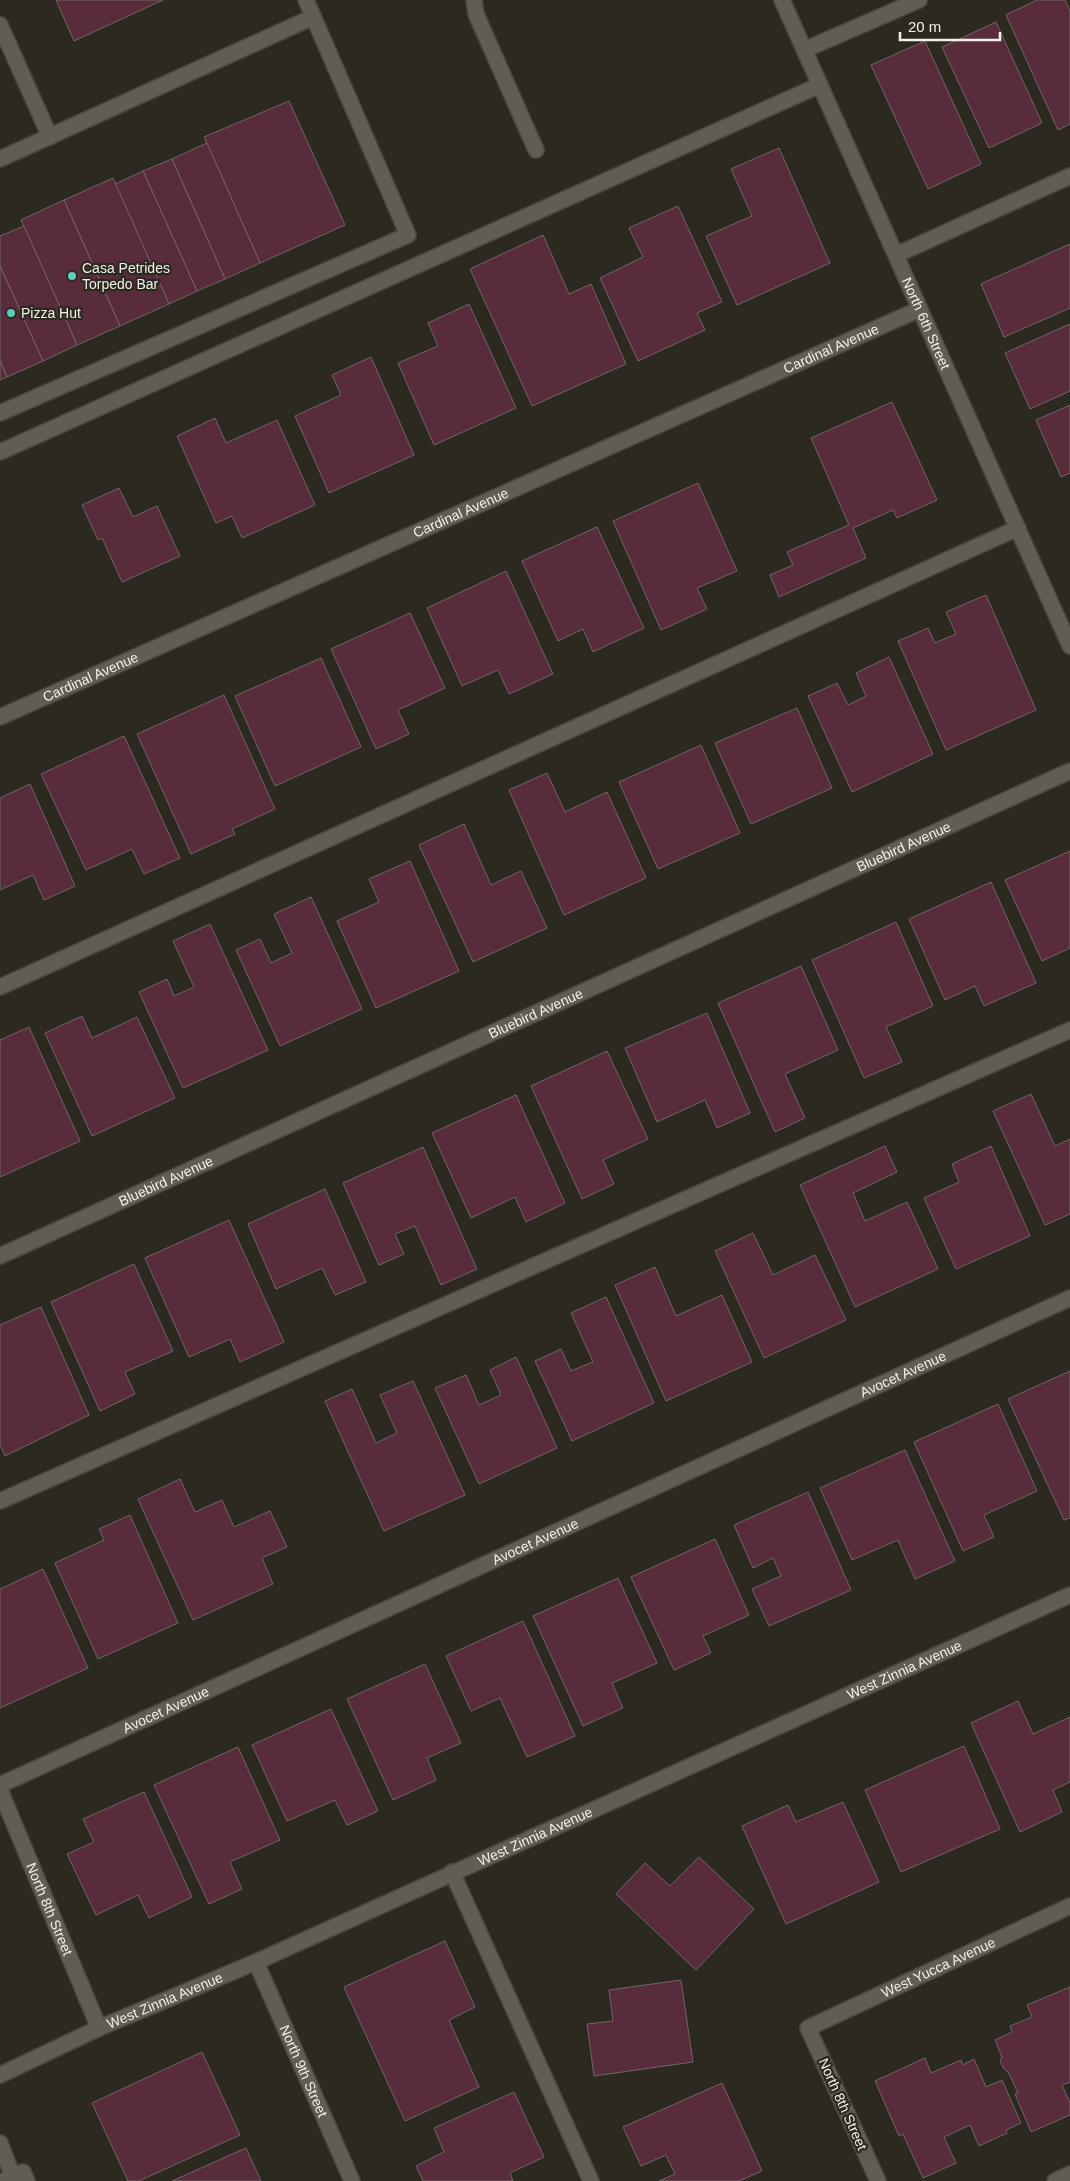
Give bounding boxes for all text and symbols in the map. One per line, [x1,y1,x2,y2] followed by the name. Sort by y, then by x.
[900,10,1000,42] scale bar
[908,18,941,35] text: 20 m
[82,260,170,292] place label: Casa Petrides Torpedo Bar
[66,270,78,282] marker: Casa Petrides Torpedo Bar
[899,275,954,372] street label: North 6th Street
[21,305,81,321] place label: Pizza Hut
[5,307,17,319] marker: Pizza Hut
[781,320,881,377] street label: Cardinal Avenue
[411,484,511,541] street label: Cardinal Avenue
[40,649,141,705] street label: Cardinal Avenue
[854,818,953,875] street label: Bluebird Avenue
[486,985,585,1042] street label: Bluebird Avenue
[116,1152,216,1209] street label: Bluebird Avenue
[857,1347,949,1401] street label: Avocet Avenue
[490,1515,581,1568] street label: Avocet Avenue
[844,1637,964,1703] street label: West Zinnia Avenue
[120,1683,211,1736] street label: Avocet Avenue
[475,1803,595,1869] street label: West Zinnia Avenue
[23,1860,76,1958] street label: North 8th Street
[879,1934,998,2001] street label: West Yucca Avenue
[105,1969,225,2032] street label: West Zinnia Avenue
[277,2022,331,2120] street label: North 9th Street
[816,2056,870,2152] street label: North 8th Street

